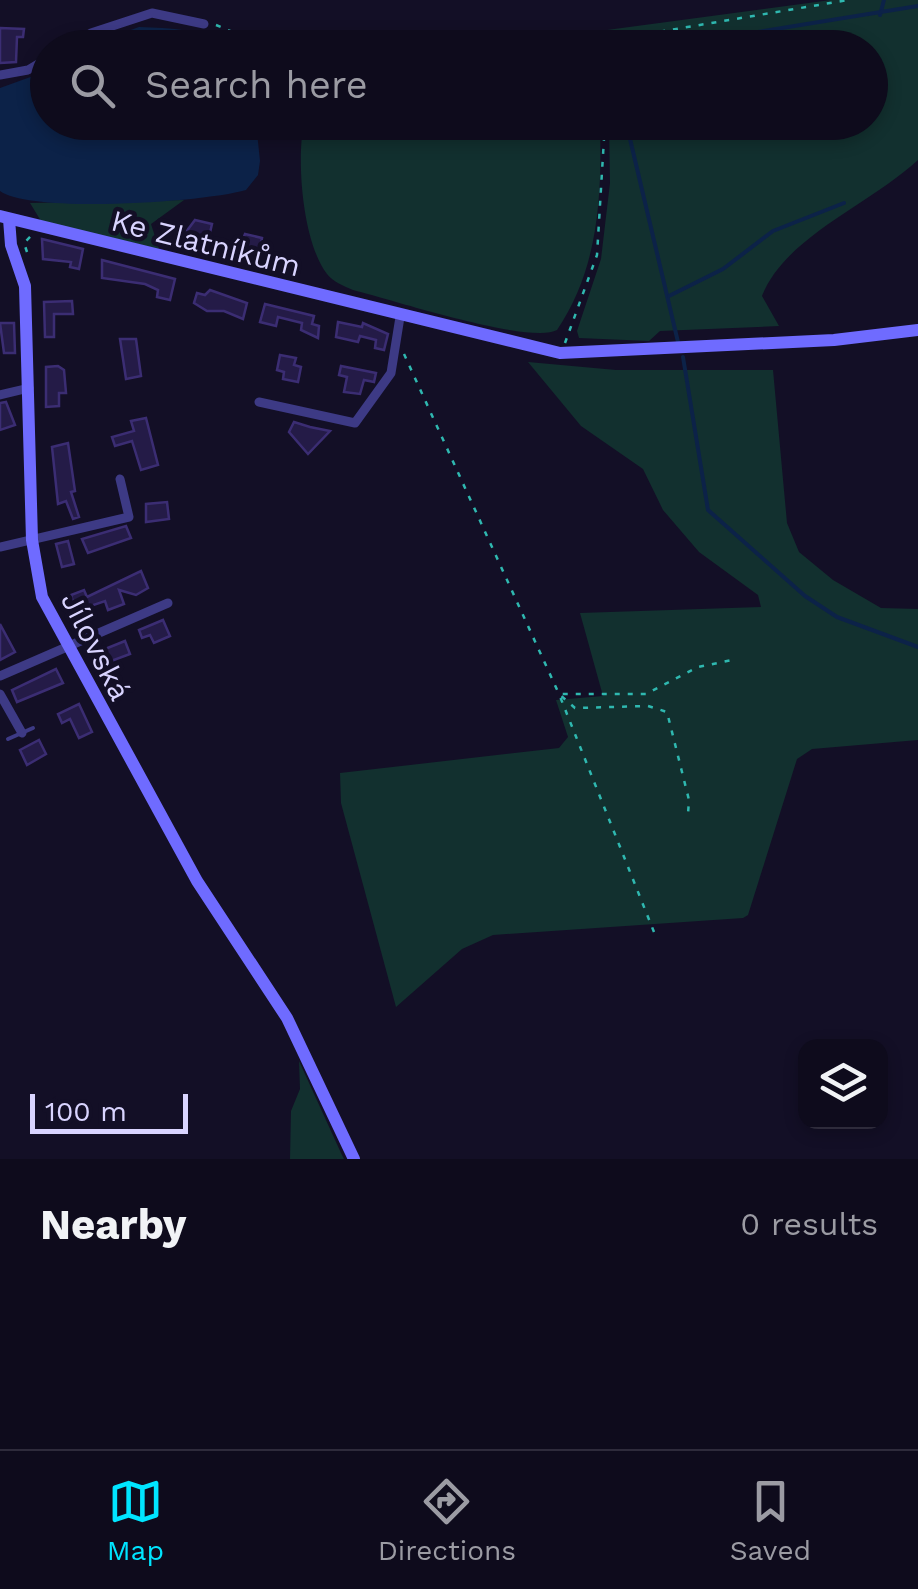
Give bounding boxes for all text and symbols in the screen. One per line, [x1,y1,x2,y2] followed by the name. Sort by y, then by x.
[30,30,888,140] search box
[65,58,120,113] icon: search
[145,63,368,107] text: Search here
[108,203,304,283] street label: Ke Zlatníkům
[54,586,138,706] street label: Jílovská
[798,1039,888,1129] map controls
[798,1039,888,1129] button: layers
[30,1089,188,1134] scale bar
[45,1095,127,1128] text: 100 m
[40,1200,187,1249] text: Nearby
[740,1205,878,1243] text: 0 results
[107,1474,164,1567] tab: Map
[378,1474,516,1567] tab: Directions
[730,1474,811,1567] tab: Saved

